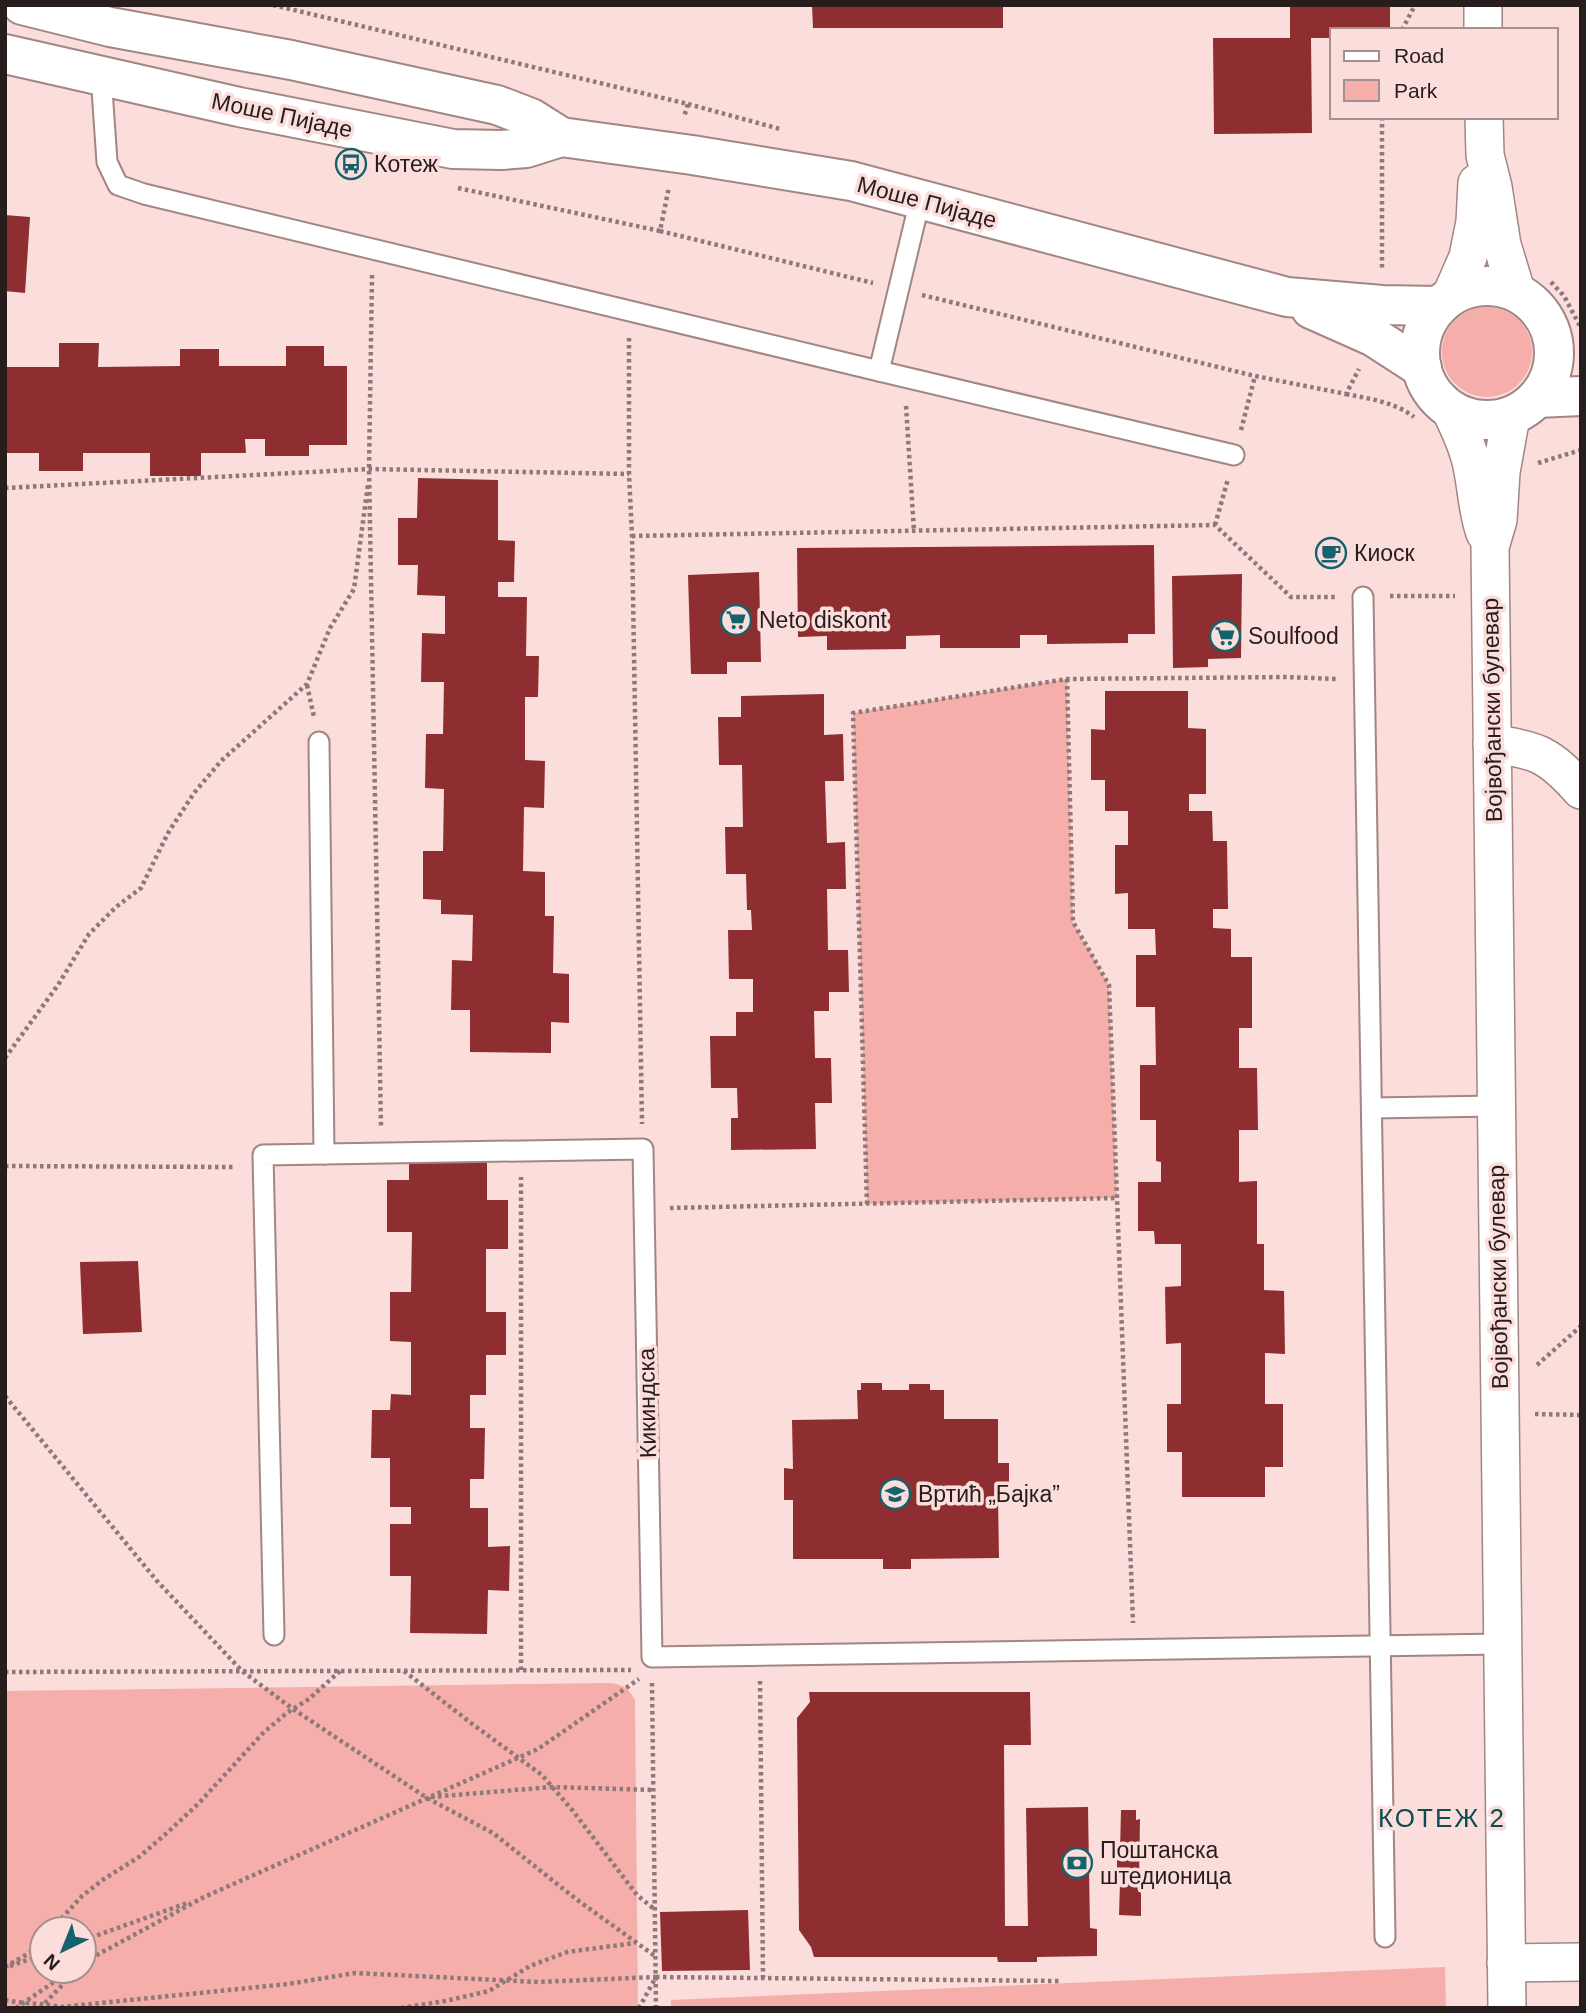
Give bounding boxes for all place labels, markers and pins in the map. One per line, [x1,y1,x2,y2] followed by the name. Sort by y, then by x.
[334,147,368,181] bus stop icon: Котеж
[374,151,438,177] place label: Котеж
[1314,536,1348,570] cafe icon: Киоск
[1354,540,1416,566] place label: Киоск
[719,603,753,637] supermarket icon: Neto diskont
[759,607,887,633] place label: Neto diskont
[1208,619,1242,653] supermarket icon: Soulfood
[1248,623,1339,649] place label: Soulfood
[878,1477,912,1511] school or university icon: Вртић „Бајка”
[918,1481,1060,1507] place label: Вртић „Бајка”
[1100,1837,1232,1889] place label: Поштанска штедионица
[1060,1846,1094,1880] bank icon: Поштанска штедионица

